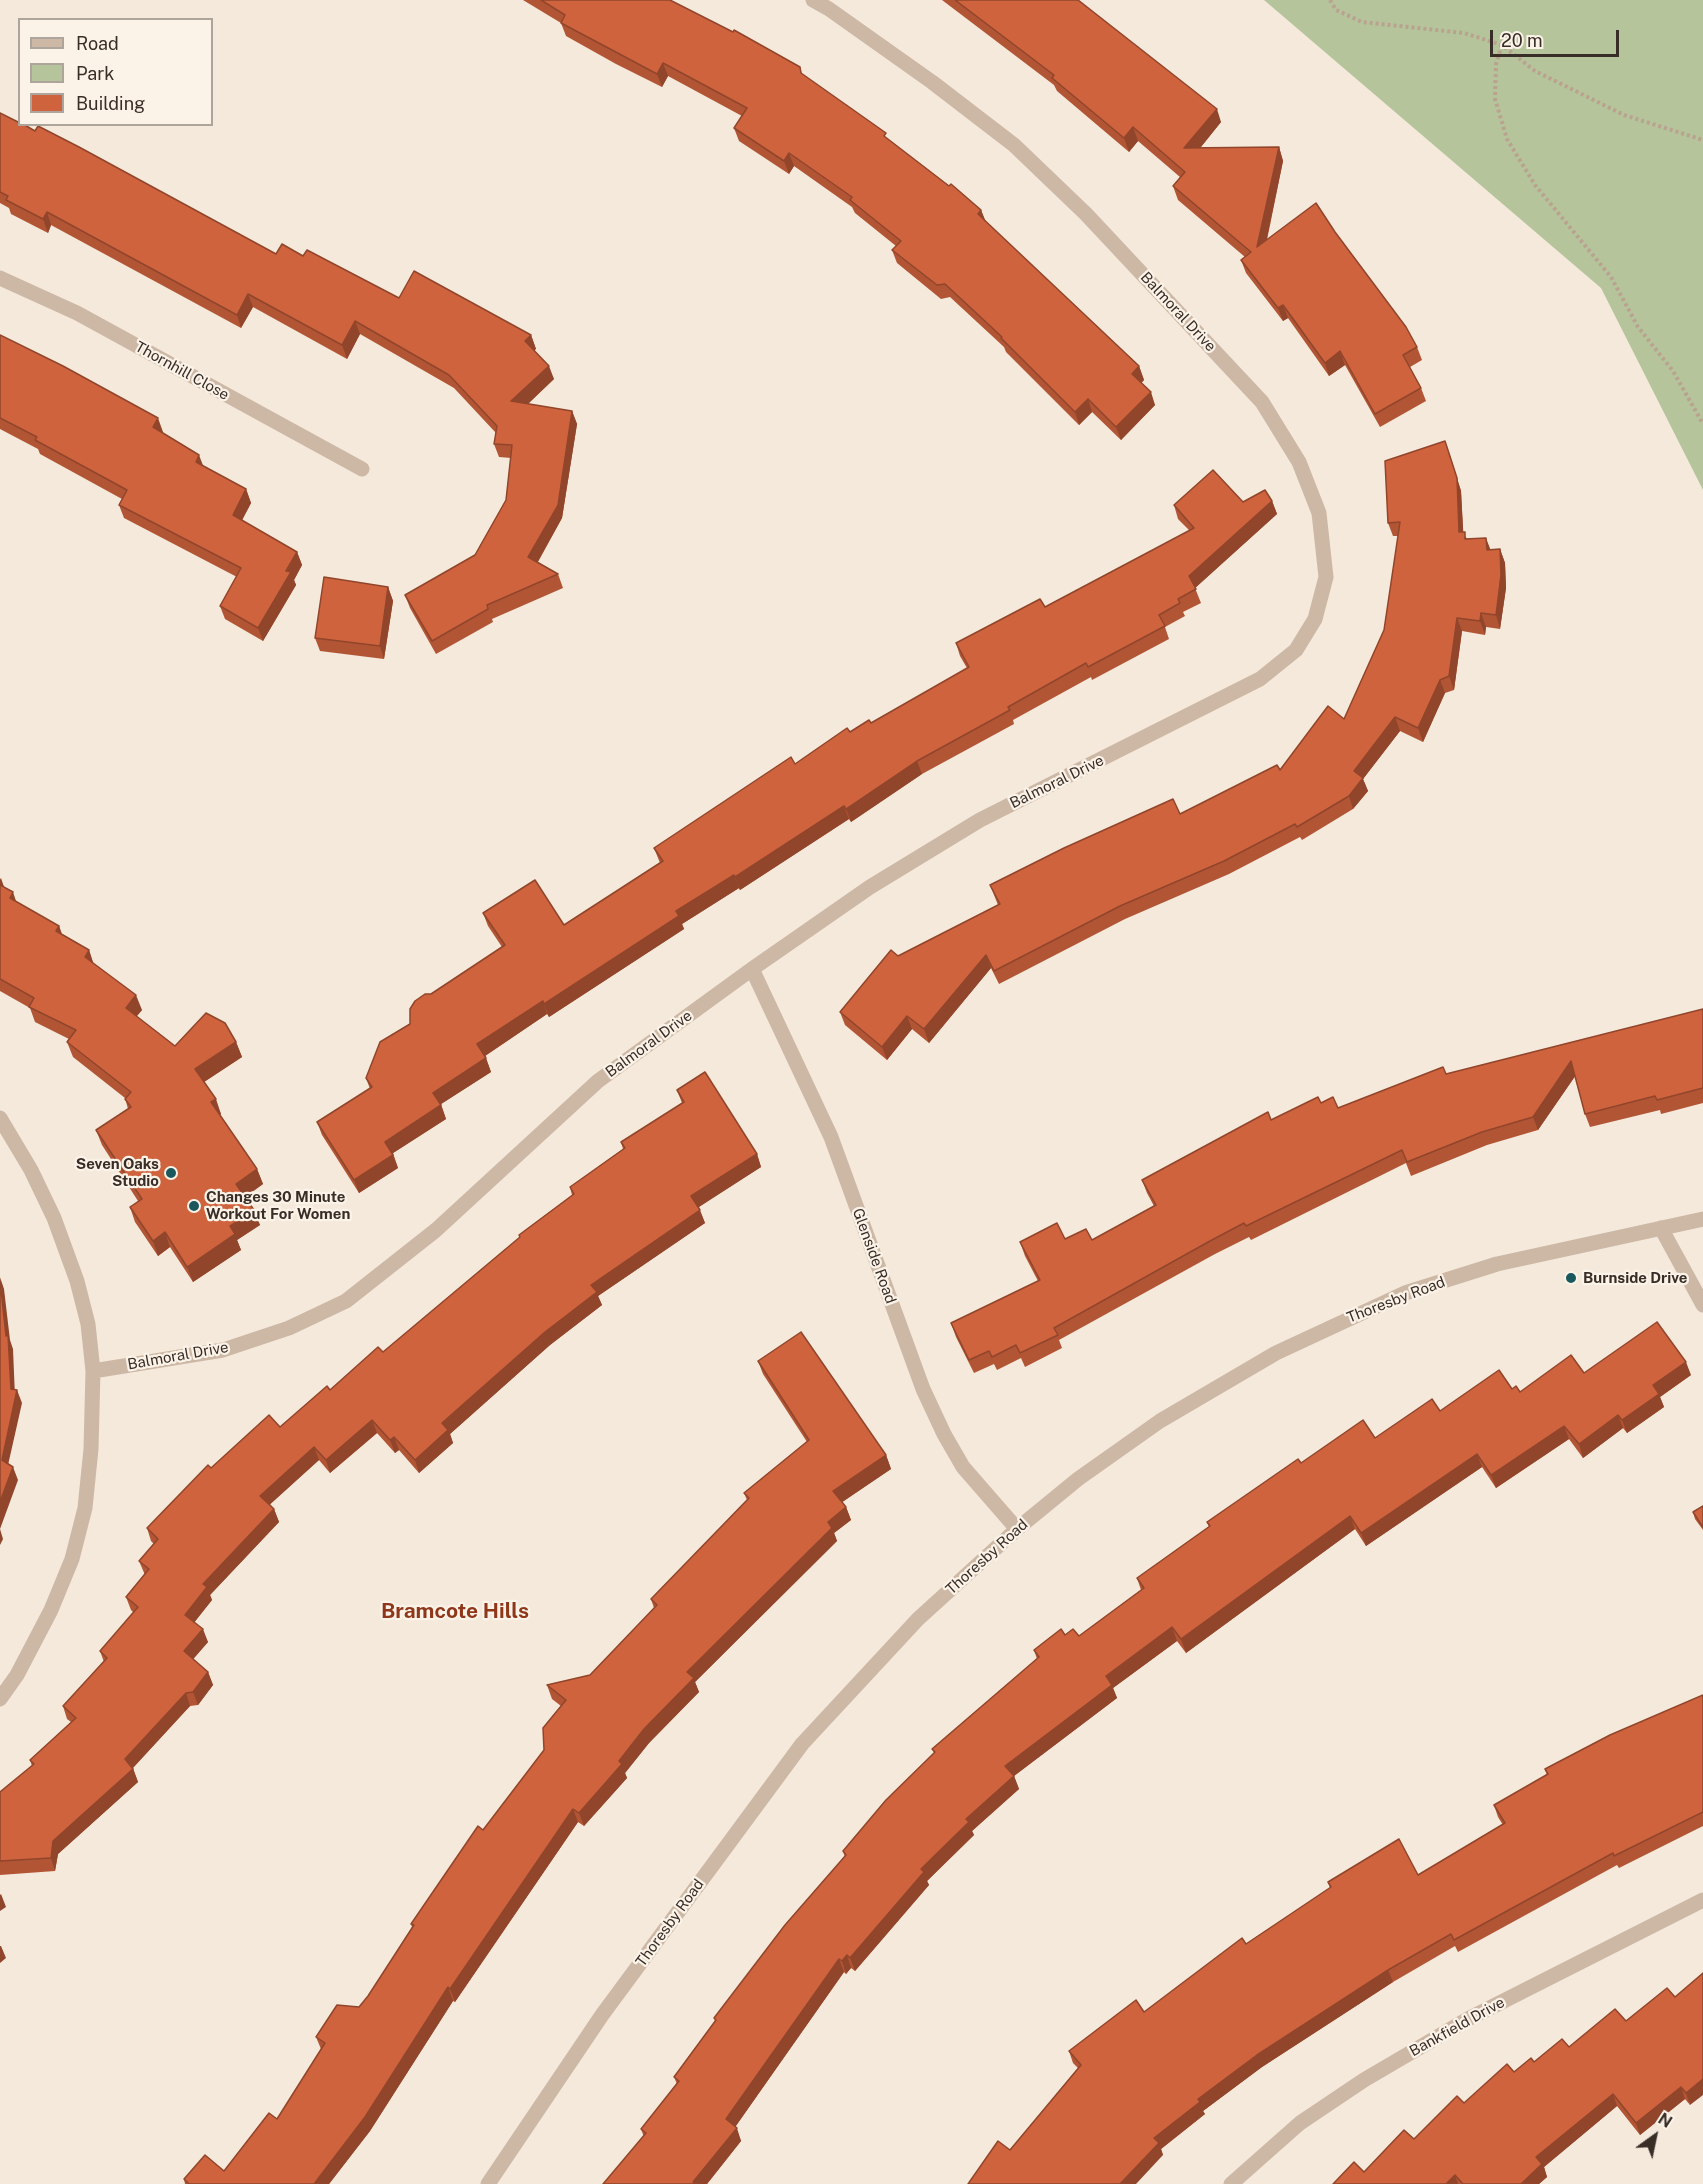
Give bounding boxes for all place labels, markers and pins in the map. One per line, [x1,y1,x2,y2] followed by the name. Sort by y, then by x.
[76,1155,159,1190] place label: Seven Oaks Studio
[164,1166,178,1180] marker: Seven Oaks Studio
[206,1188,350,1223] place label: Changes 30 Minute Workout For Women
[187,1199,201,1213] marker: Changes 30 Minute Workout For Women
[1583,1269,1688,1287] place label: Burnside Drive
[1564,1271,1578,1285] marker: Burnside Drive

